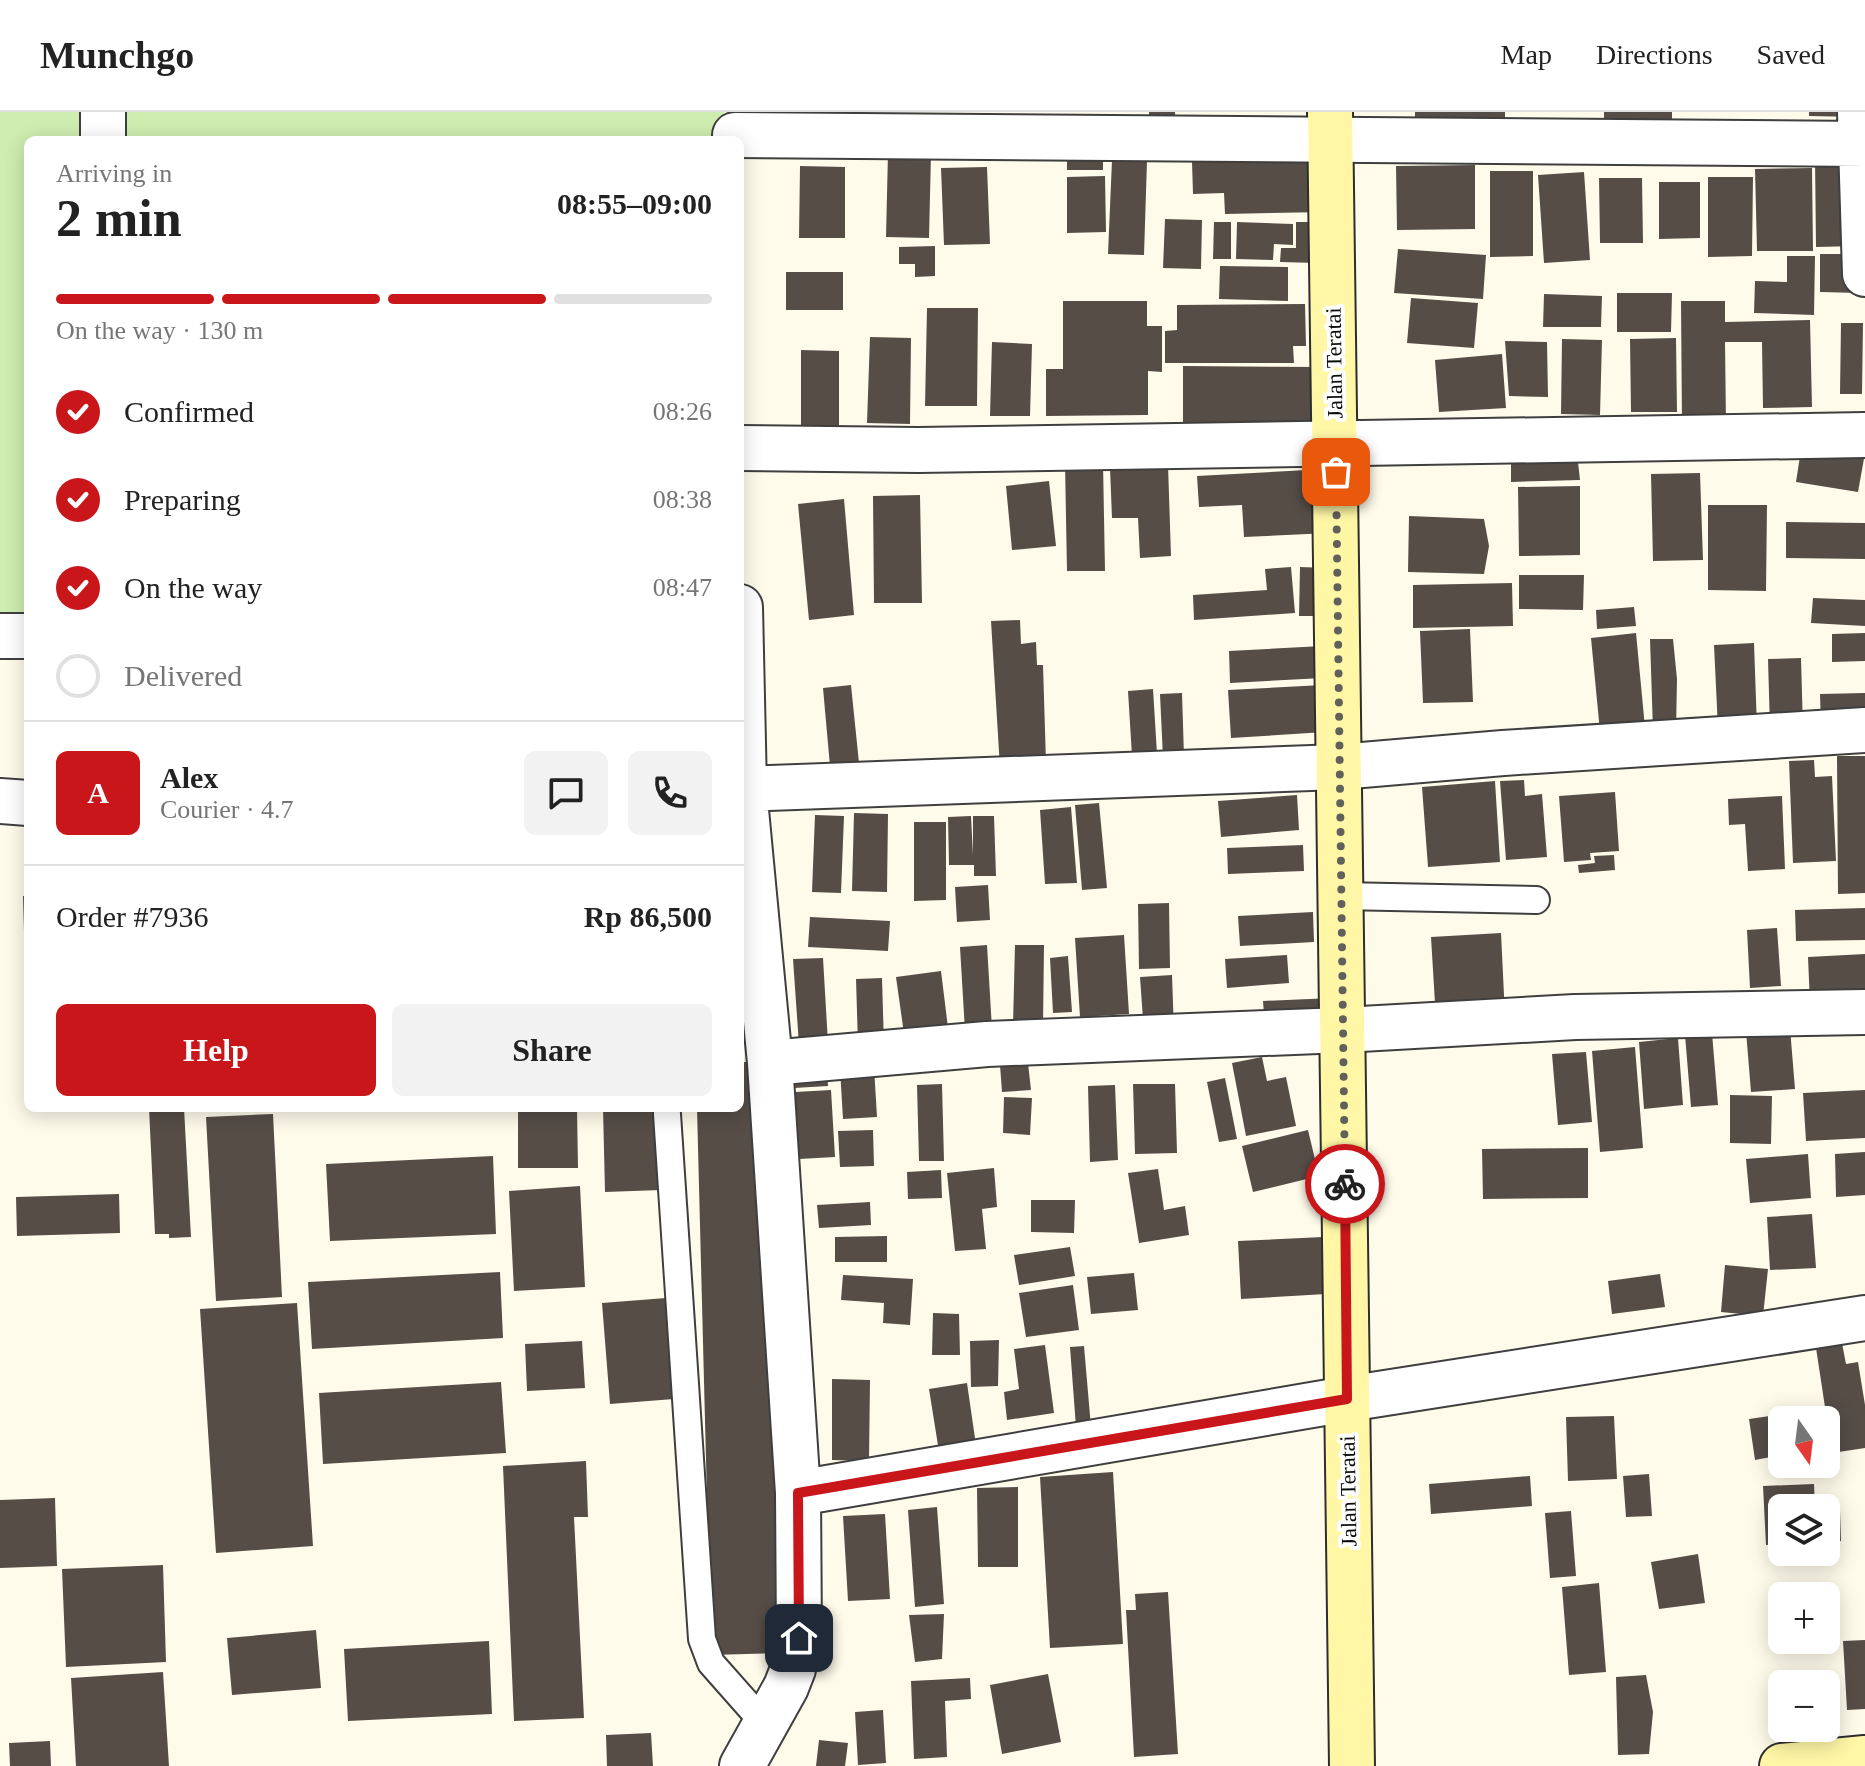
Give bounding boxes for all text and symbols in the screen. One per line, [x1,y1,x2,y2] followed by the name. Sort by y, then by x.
[40,34,194,76] text: Munchgo
[1501,39,1552,70] text: Map
[1596,39,1713,70] text: Directions
[1757,39,1825,70] text: Saved
[56,159,172,188] text: Arriving in
[557,187,712,220] text: 08:55–09:00
[56,190,182,247] text: 2 min
[1321,307,1347,419] street label: Jalan Teratai
[56,316,263,345] text: On the way · 130 m
[56,390,100,434] icon: check
[124,395,254,428] text: Confirmed
[653,397,712,426] text: 08:26
[1302,438,1370,506] pin
[1314,450,1358,494] icon: bag
[56,478,100,522] icon: check
[124,483,241,516] text: Preparing
[653,485,712,514] text: 08:38
[56,566,100,610] icon: check
[124,571,262,604] text: On the way
[653,573,712,602] text: 08:47
[124,659,242,692] text: Delivered
[524,751,608,835] button: chat
[628,751,712,835] button: phone
[160,761,218,794] text: Alex
[87,776,109,809] text: A
[160,795,294,824] text: Courier · 4.7
[56,900,208,933] text: Order #7936
[584,900,712,933] text: Rp 86,500
[56,1004,376,1096] button: Help
[392,1004,712,1096] button: Share
[1305,1144,1385,1224] courier
[1323,1162,1367,1206] icon: bike
[1768,1406,1840,1478] north arrow
[1768,1406,1840,1742] map controls
[1335,1435,1361,1547] street label: Jalan Teratai
[1768,1494,1840,1566] button: layers
[1768,1582,1840,1654] button: +
[765,1604,833,1672] pin
[777,1616,821,1660] icon: home
[1768,1670,1840,1742] button: −

